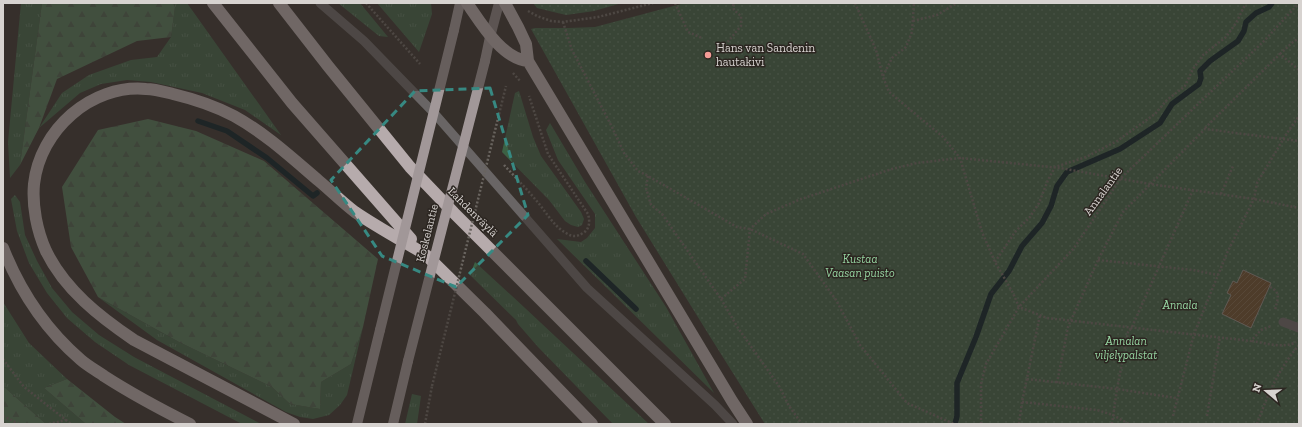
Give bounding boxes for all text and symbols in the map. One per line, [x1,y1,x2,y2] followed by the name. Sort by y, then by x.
[716,41,815,69] place label: Hans van Sandenin hautakivi
[703,50,713,60] marker: Hans van Sandenin hautakivi
[1081,164,1126,218] street label: Annalantie
[445,184,501,240] street label: Lahdenväylä
[413,202,441,264] street label: Koskelantie
[825,252,895,280] park label: Kustaa Vaasan puisto
[1161,298,1198,312] park label: Annala
[1095,334,1157,362] park label: Annalan viljelypalstat
[1246,371,1286,411] north arrow
[1250,381,1265,394] text: N

